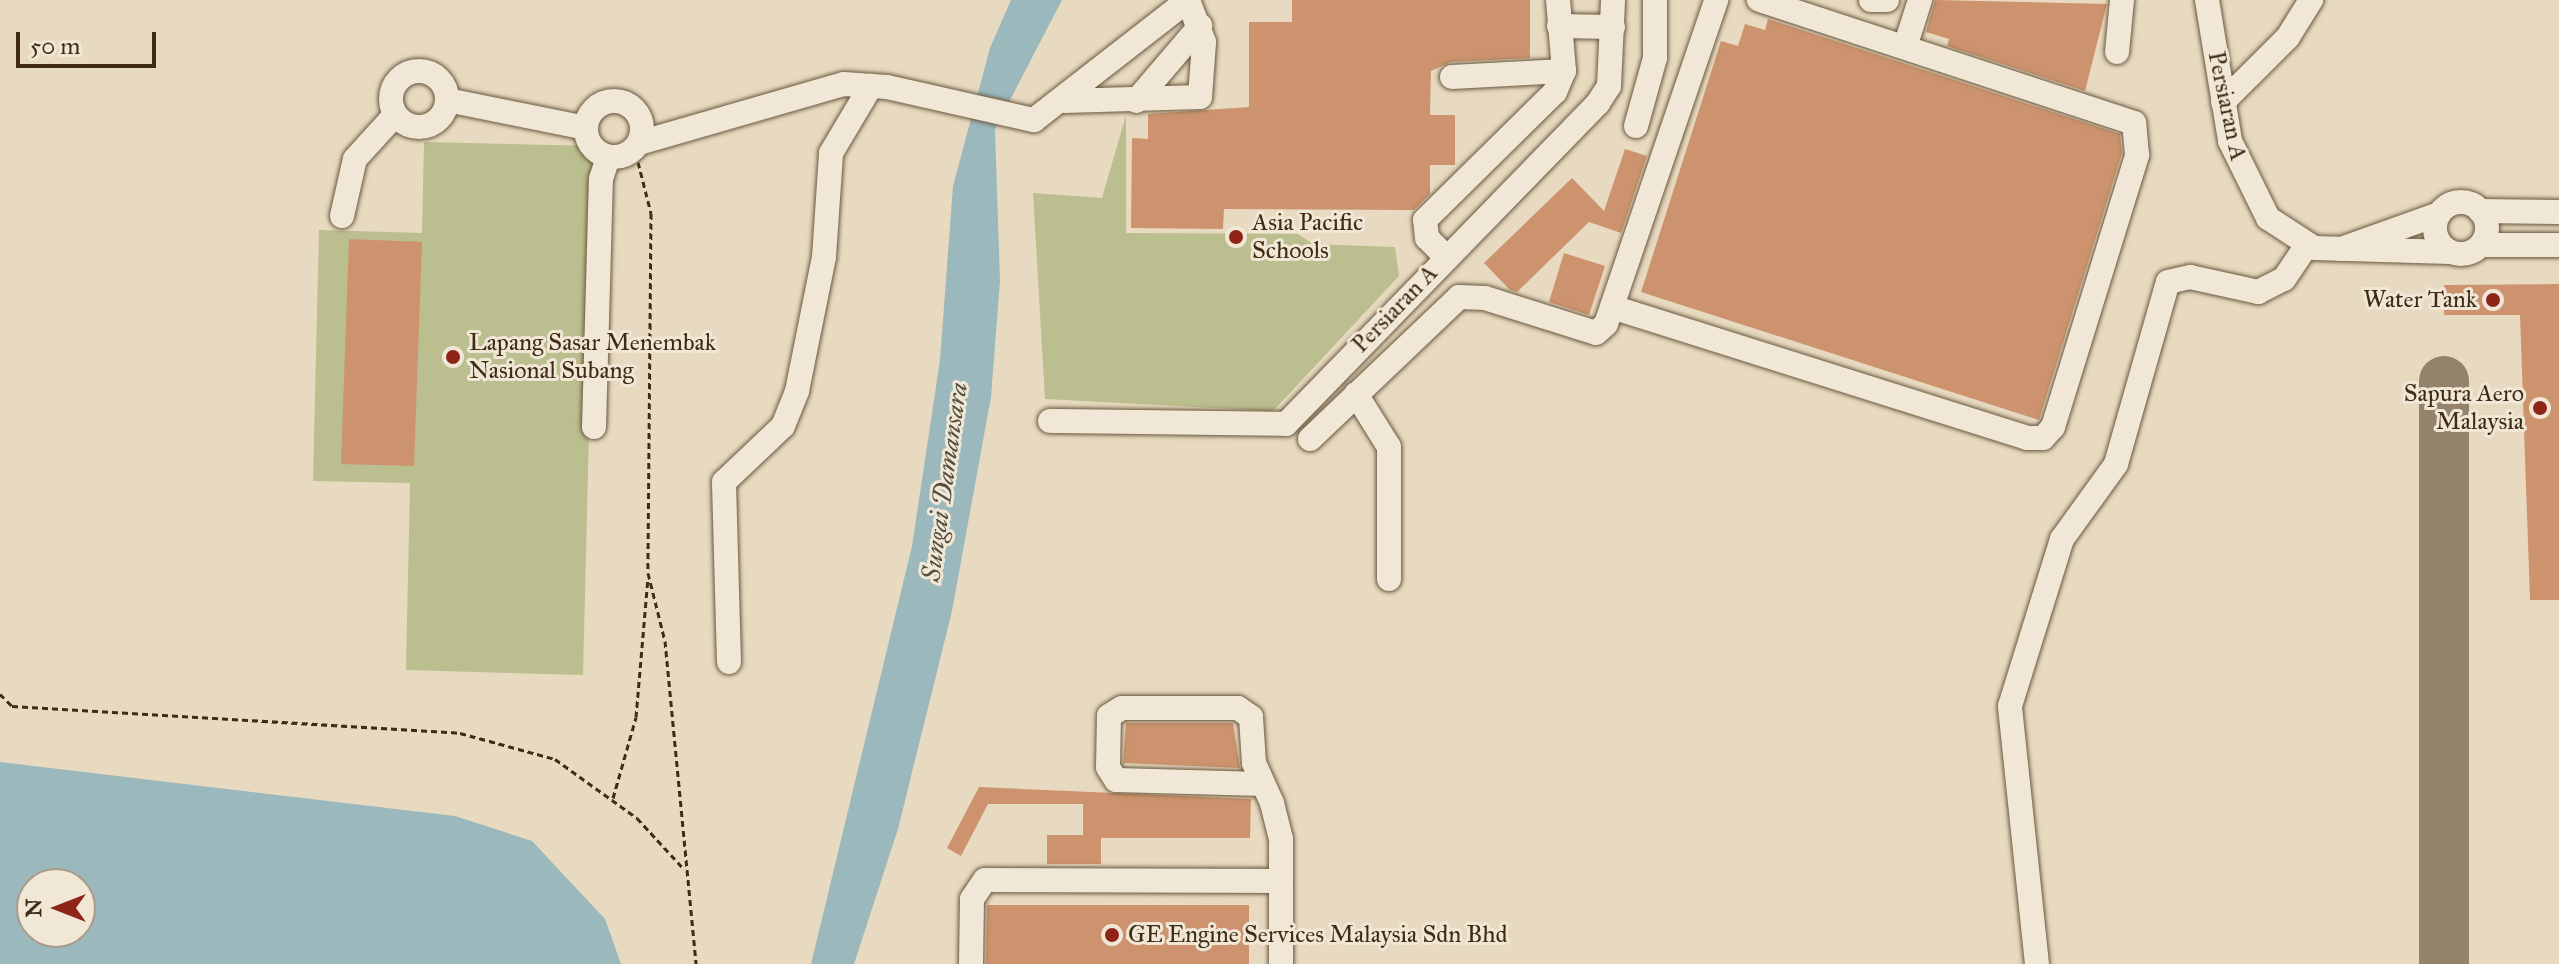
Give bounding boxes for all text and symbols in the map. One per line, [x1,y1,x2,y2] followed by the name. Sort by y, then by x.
[20,16,160,66] scale bar
[30,31,80,61] text: 50 m
[2201,49,2253,163] street label: Persiaran A
[1252,209,1363,265] place label: Asia Pacific Schools
[1227,228,1245,246] marker: Asia Pacific Schools
[1346,259,1444,359] street label: Persiaran A
[2363,286,2477,314] place label: Water Tank
[2484,291,2502,309] marker: Water Tank
[469,329,716,385] place label: Lapang Sasar Menembak Nasional Subang
[444,348,462,366] marker: Lapang Sasar Menembak Nasional Subang
[916,380,974,584] water label: Sungai Damansara
[2404,380,2524,436] place label: Sapura Aero Malaysia
[2531,399,2549,417] marker: Sapura Aero Malaysia
[16,868,96,948] north arrow
[20,899,47,917] text: N
[1128,921,1508,949] place label: GE Engine Services Malaysia Sdn Bhd
[1103,926,1121,944] marker: GE Engine Services Malaysia Sdn Bhd

